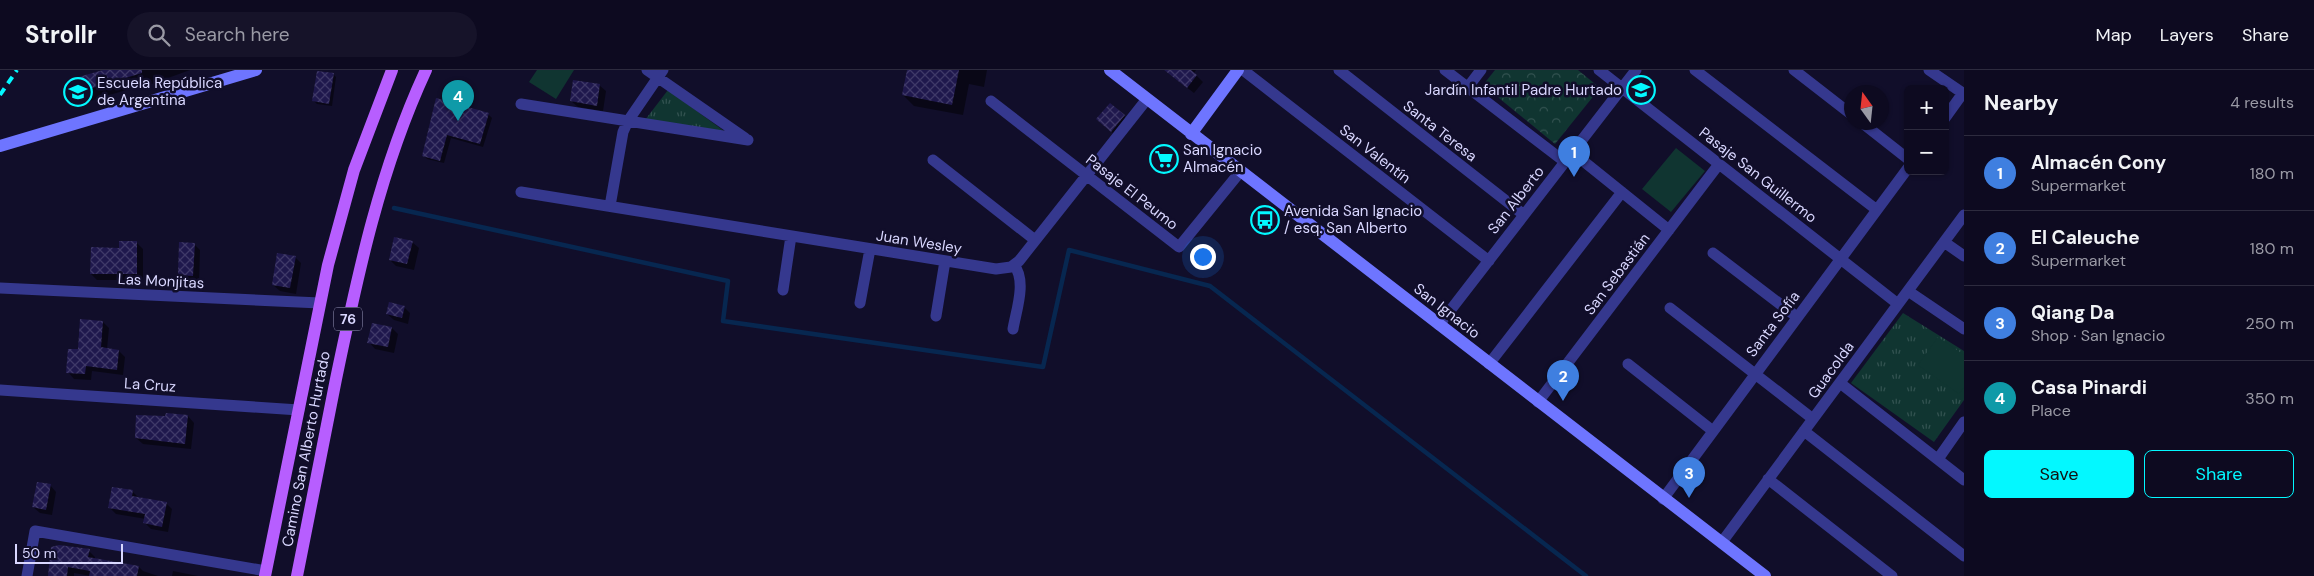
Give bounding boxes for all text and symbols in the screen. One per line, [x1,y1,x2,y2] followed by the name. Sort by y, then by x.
[127,12,477,57] search box
[25,19,97,50] text: Strollr
[145,21,173,49] icon: search
[185,22,290,47] text: Search here
[2096,23,2132,47] text: Map
[2160,23,2214,47] text: Layers
[2242,23,2289,47] text: Share
[97,73,222,110] place label: Escuela República de Argentina
[1626,75,1656,105] school or university icon: Jardín Infantil Padre Hurtado
[63,77,93,107] school or university icon: Escuela República de Argentina
[442,80,474,121] pin: 4
[1425,80,1622,100] place label: Jardín Infantil Padre Hurtado
[1844,85,1889,130] north arrow
[1904,85,1949,175] map controls
[1904,85,1949,130] button: +
[1984,89,2058,117] text: Nearby
[2230,92,2294,113] text: 4 results
[1399,96,1481,166] street label: Santa Teresa
[1335,120,1415,188] street label: San Valentín
[1695,123,1821,227] street label: Pasaje San Guillermo
[1904,130,1949,175] button: −
[1558,136,1590,177] pin: 1
[1183,140,1262,177] place label: San Ignacio Almacén
[1149,144,1179,174] supermarket icon: San Ignacio Almacén
[1082,150,1182,234] street label: Pasaje El Peumo
[2031,150,2166,175] text: Almacén Cony
[1483,162,1549,238] street label: San Alberto
[1997,163,2003,184] text: 1
[2250,163,2294,184] text: 180 m
[2031,175,2126,196] text: Supermarket
[1284,201,1422,238] place label: Avenida San Ignacio / esq. San Alberto
[1250,205,1280,235] bus stop icon: Avenida San Ignacio / esq. San Alberto
[875,225,964,259] street label: Juan Wesley
[2031,225,2140,250] text: El Caleuche
[1580,229,1654,319] street label: San Sebastián
[1995,238,2005,259] text: 2
[2250,238,2294,259] text: 180 m
[1190,244,1216,270] your location
[2031,250,2126,271] text: Supermarket
[117,269,205,293] street label: Las Monjitas
[1410,279,1484,343] street label: San Ignacio
[1742,287,1804,361] street label: Santa Sofía
[2031,300,2114,325] text: Qiang Da
[334,308,362,330] road number: 76
[1995,313,2005,334] text: 3
[2246,313,2294,334] text: 250 m
[2031,325,2165,346] text: Shop · San Ignacio
[1803,337,1859,403] street label: Guacolda
[277,349,335,549] street label: Camino San Alberto Hurtado
[1547,360,1579,401] pin: 2
[123,373,177,397] street label: La Cruz
[2031,375,2147,400] text: Casa Pinardi
[1995,388,2005,409] text: 4
[2245,388,2294,409] text: 350 m
[2031,400,2071,421] text: Place
[1984,450,2134,498] button: Save
[2144,450,2294,498] button: Share
[1673,457,1705,498] pin: 3
[15,541,122,564] scale bar
[22,544,56,562] text: 50 m

